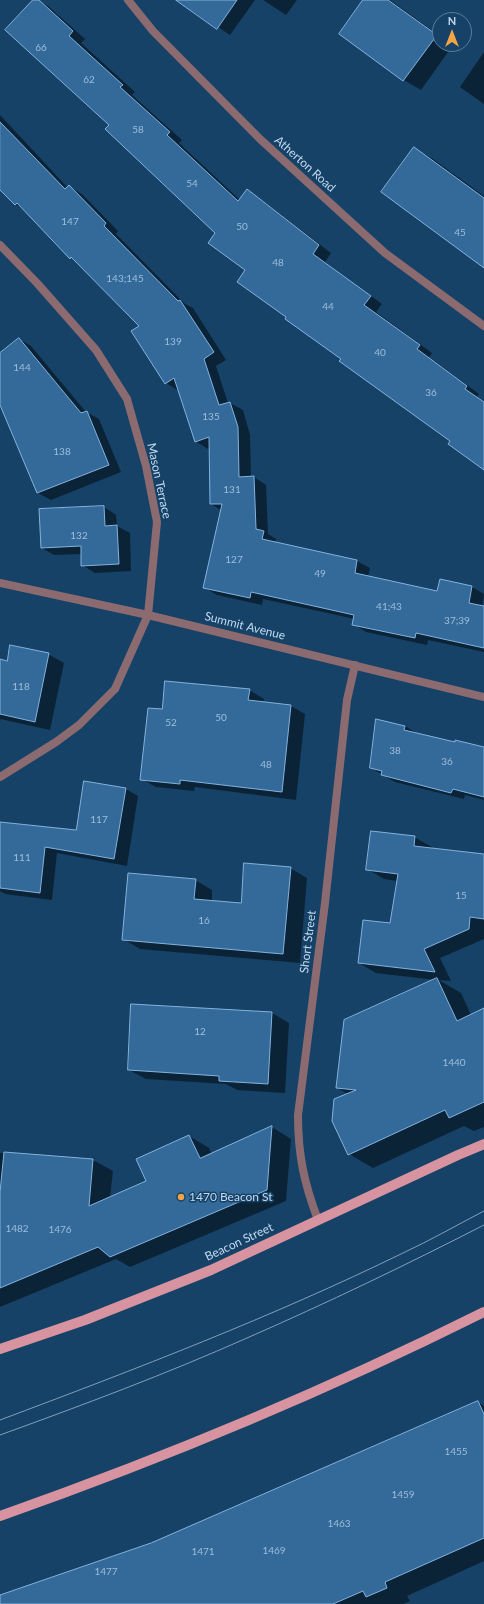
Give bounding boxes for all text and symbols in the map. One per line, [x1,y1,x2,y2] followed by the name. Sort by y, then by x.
[432,12,472,52] north arrow
[448,14,456,27] text: N
[35,42,47,54] house number: 66
[83,74,95,86] house number: 62
[132,124,144,136] house number: 58
[272,133,338,195] street label: Atherton Road
[186,178,198,190] house number: 54
[61,216,79,228] house number: 147
[236,221,248,233] house number: 50
[454,227,466,239] house number: 45
[272,257,284,269] house number: 48
[106,273,144,285] house number: 143;145
[322,301,334,313] house number: 44
[164,336,182,348] house number: 139
[374,347,386,359] house number: 40
[13,362,31,374] house number: 144
[425,387,437,399] house number: 36
[202,411,220,423] house number: 135
[144,442,174,520] street label: Mason Terrace
[53,446,71,458] house number: 138
[223,484,241,496] house number: 131
[70,530,88,542] house number: 132
[225,554,243,566] house number: 127
[314,568,326,580] house number: 49
[376,601,402,613] house number: 41;43
[203,609,287,643] street label: Summit Avenue
[444,615,470,627] house number: 37;39
[12,681,30,693] house number: 118
[215,712,227,724] house number: 50
[165,717,177,729] house number: 52
[389,745,401,757] house number: 38
[441,756,453,768] house number: 36
[260,759,272,771] house number: 48
[90,814,108,826] house number: 117
[13,852,31,864] house number: 111
[455,890,467,902] house number: 15
[297,910,319,974] street label: Short Street
[198,915,210,927] house number: 16
[194,1026,206,1038] house number: 12
[442,1057,466,1069] house number: 1440
[189,1190,273,1204] place label: 1470 Beacon St
[176,1192,186,1202] marker: 1470 Beacon St
[203,1220,275,1264] street label: Beacon Street
[5,1223,29,1235] house number: 1482
[48,1224,72,1236] house number: 1476
[444,1446,468,1458] house number: 1455
[391,1489,415,1501] house number: 1459
[327,1518,351,1530] house number: 1463
[262,1545,286,1557] house number: 1469
[191,1546,215,1558] house number: 1471
[94,1566,118,1578] house number: 1477

